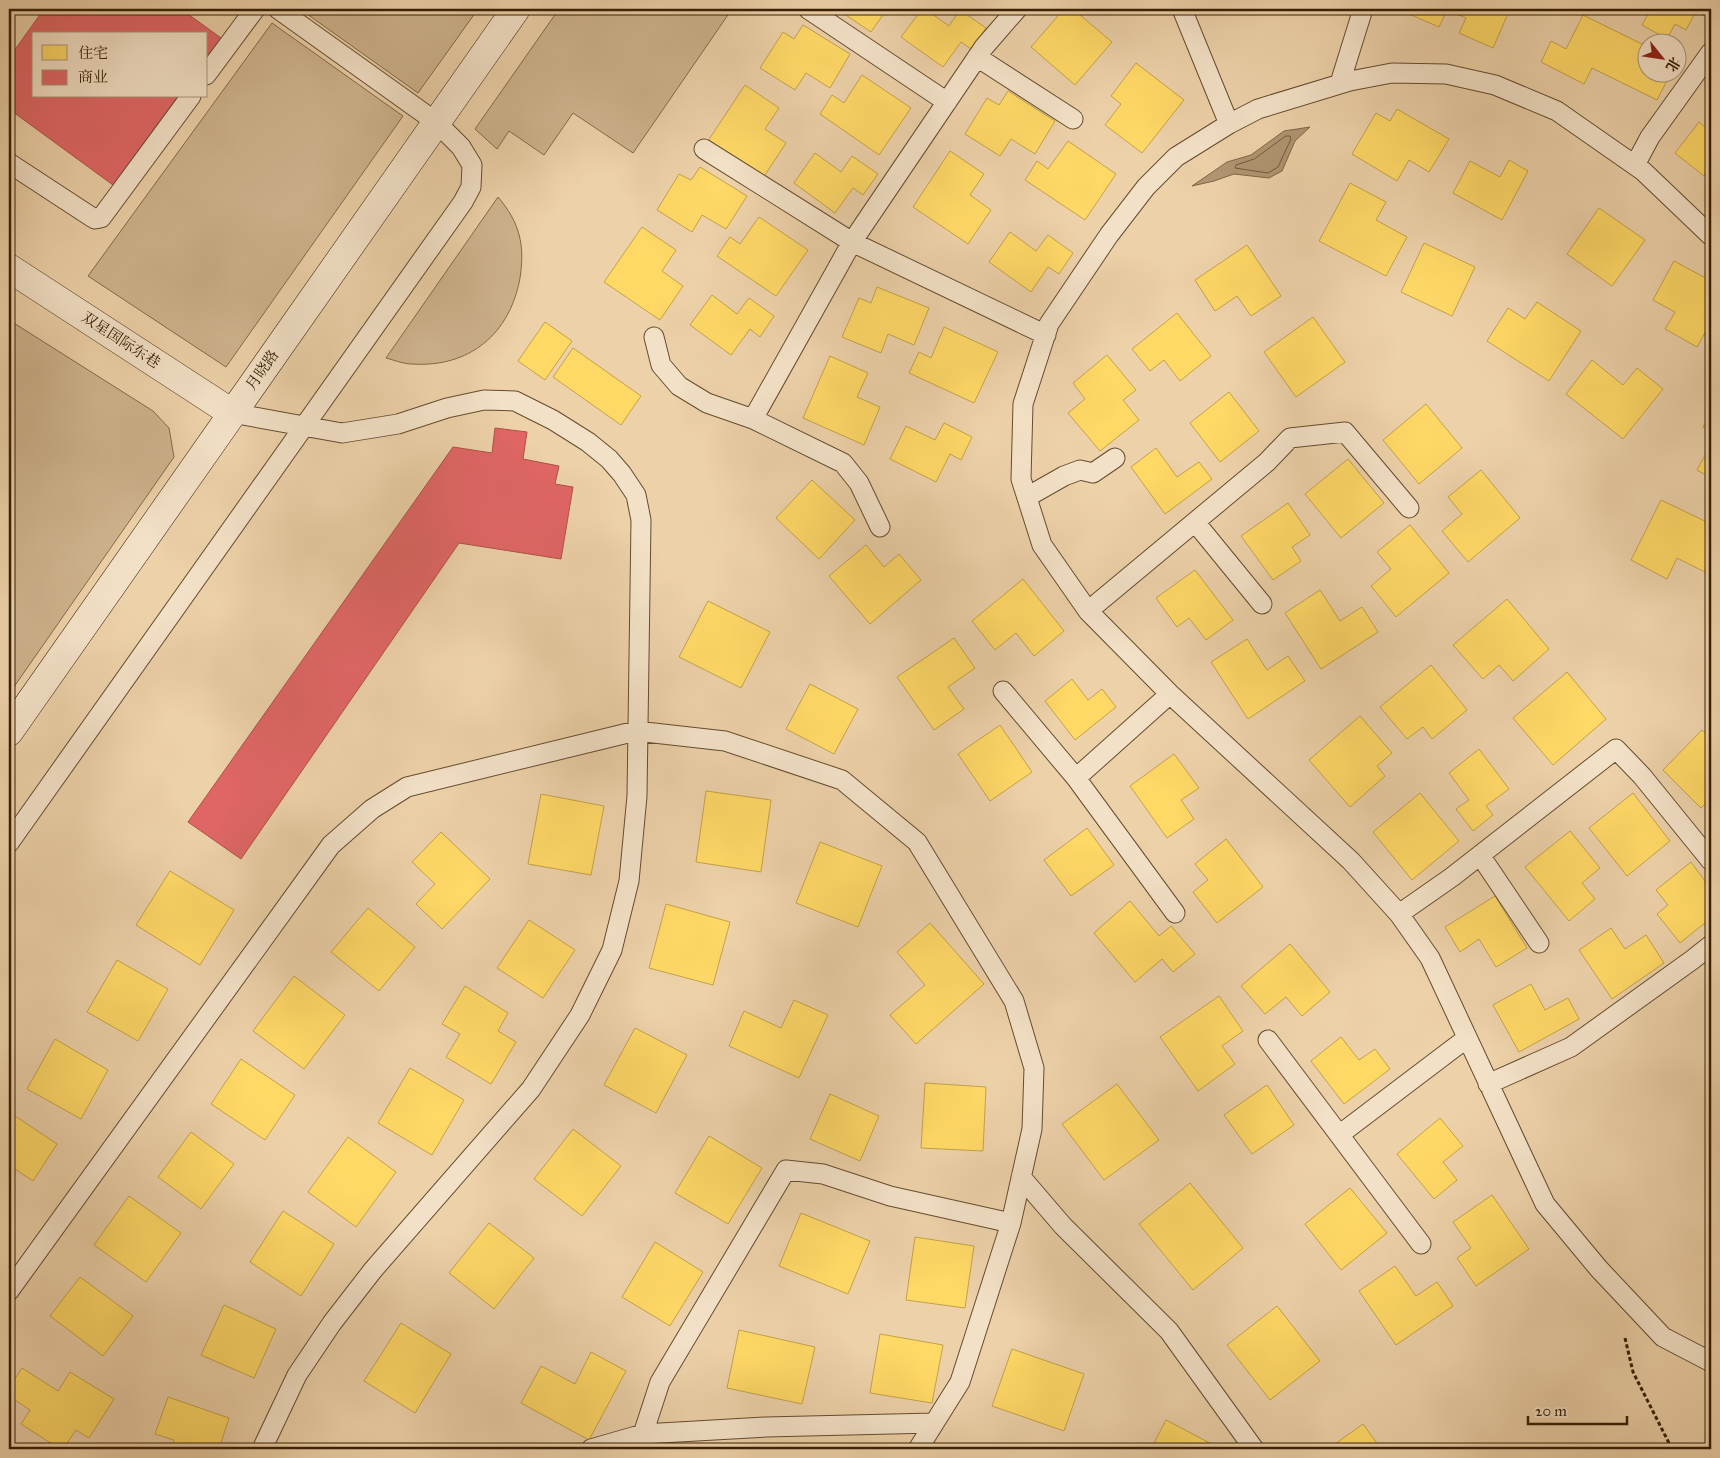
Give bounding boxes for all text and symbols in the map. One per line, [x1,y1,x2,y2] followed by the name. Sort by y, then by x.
[32,32,208,98] legend
[1638,32,1688,82] north arrow
[78,44,108,62] text: 住宅
[1662,54,1684,75] text: 北
[78,68,108,86] text: 商业
[78,308,164,372] street label: 双星国际东巷
[242,346,282,394] street label: 月晓路
[1528,1393,1626,1425] scale bar
[1535,1402,1567,1420] text: 20 m

